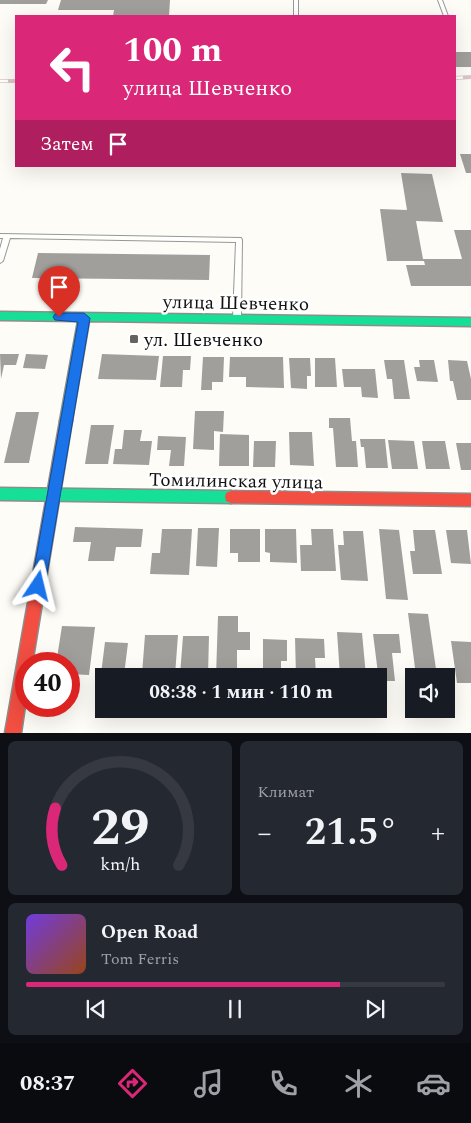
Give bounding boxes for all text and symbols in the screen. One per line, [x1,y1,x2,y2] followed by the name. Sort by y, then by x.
[123,24,222,77] text: 100 m
[40,35,105,100] icon: left
[123,72,292,105] text: улица Шевченко
[40,130,94,159] text: Затем
[104,130,132,158] icon: arrive
[38,266,80,317] pin
[45,273,73,301] icon: arrive
[162,288,309,319] street label: улица Шевченко
[143,326,263,355] place label: ул. Шевченко
[128,333,140,345] marker: ул. Шевченко
[148,465,324,498] street label: Томилинская улица
[11,559,63,611] position arrow
[15,652,80,717] speed limit sign: 40
[405,668,455,718] map controls
[405,668,455,718] button: sound
[149,678,333,707] text: 08:38 · 1 мин · 110 m
[258,780,314,804] text: Климат
[91,789,149,868] text: 29
[305,804,398,862] text: 21.5°
[258,812,272,855] text: −
[431,812,445,855] text: +
[100,851,140,878] text: km/h
[101,918,198,947] text: Open Road
[101,947,179,971] text: Tom Ferris
[82,995,110,1023] icon: previous
[221,995,249,1023] icon: pause
[361,995,389,1023] icon: next
[115,1066,150,1101] icon: directions
[191,1066,226,1101] icon: music
[266,1066,301,1101] icon: phone
[341,1066,376,1101] icon: climate
[416,1066,451,1101] icon: car
[20,1067,75,1100] text: 08:37

